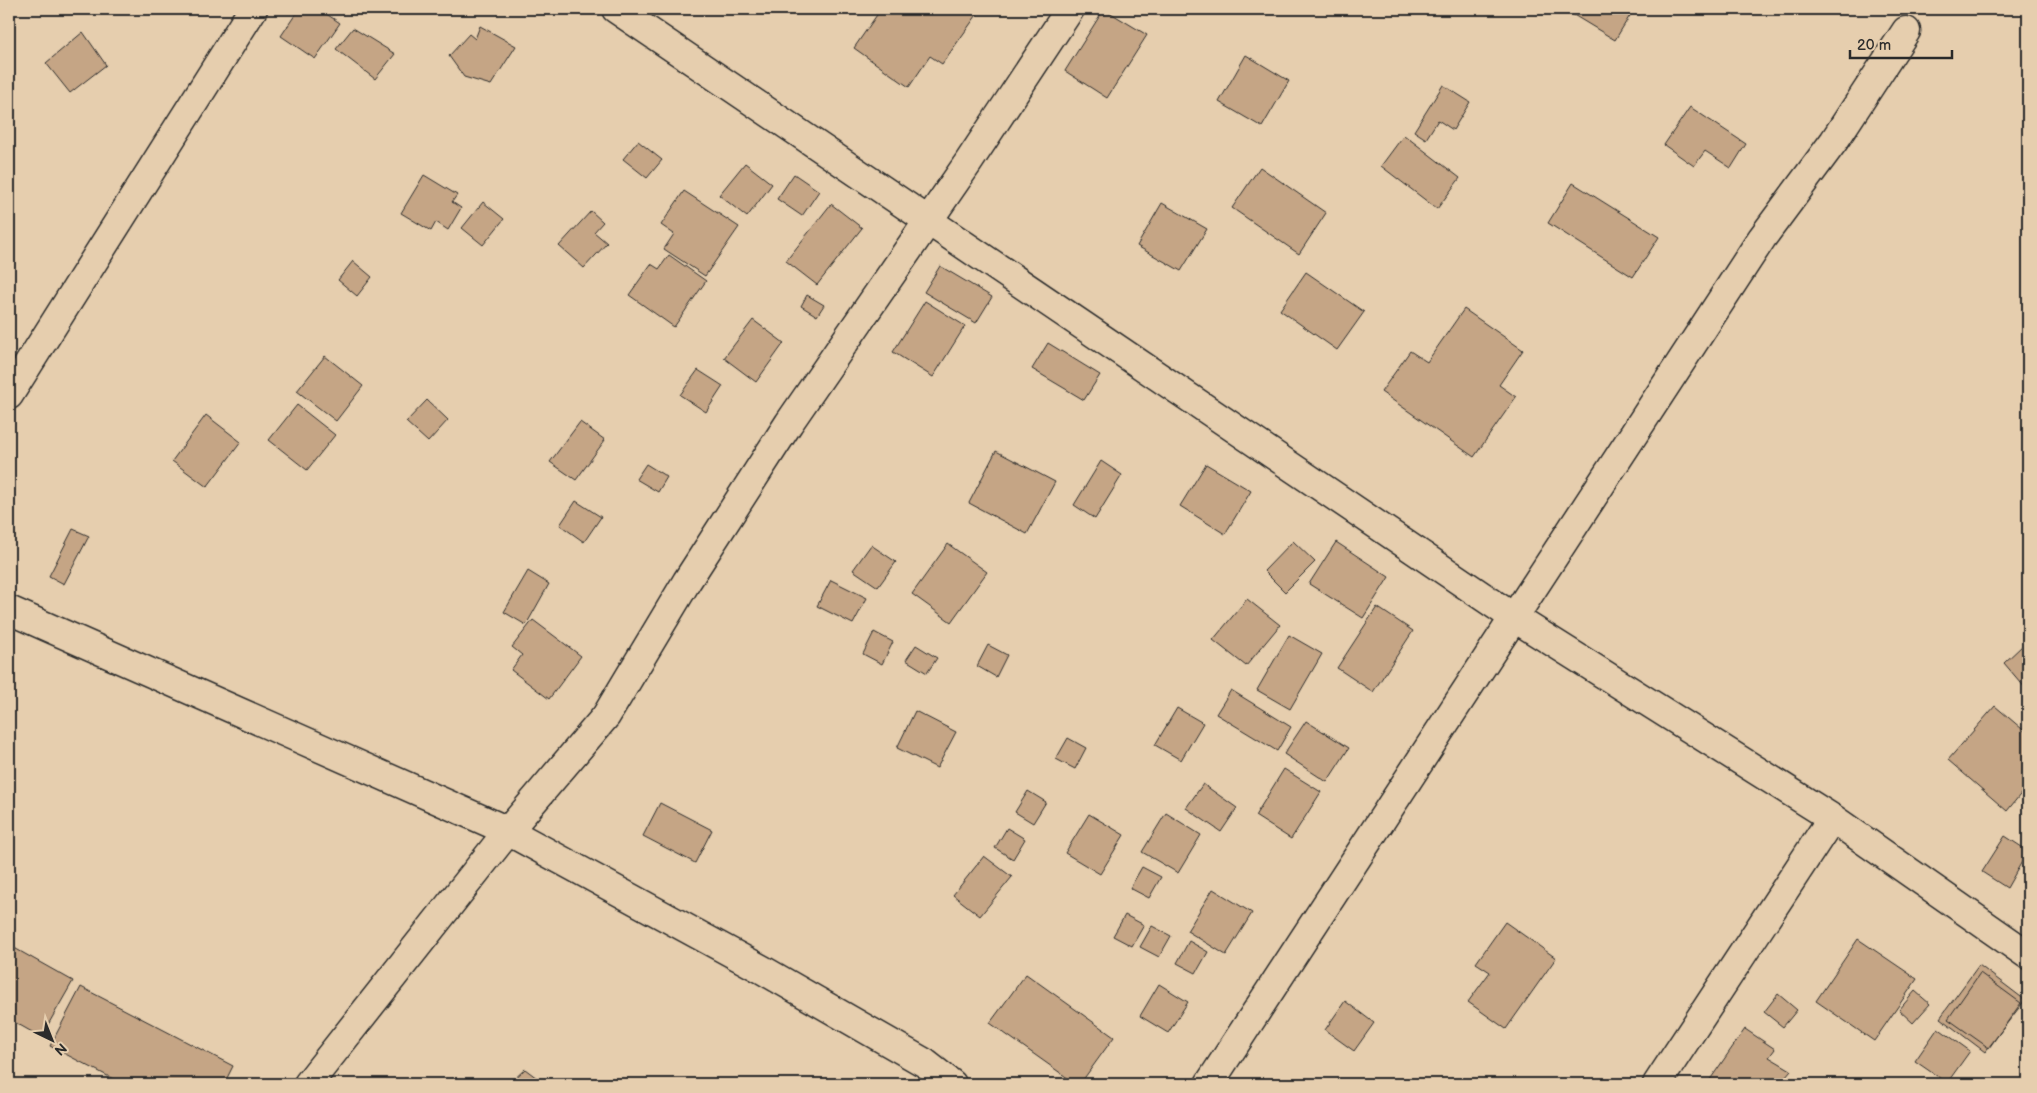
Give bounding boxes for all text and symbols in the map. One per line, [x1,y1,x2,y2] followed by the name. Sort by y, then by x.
[1850,28,1952,60] scale bar
[1857,36,1891,55] text: 20 m
[28,1016,78,1066] north arrow
[51,1039,70,1059] text: N

